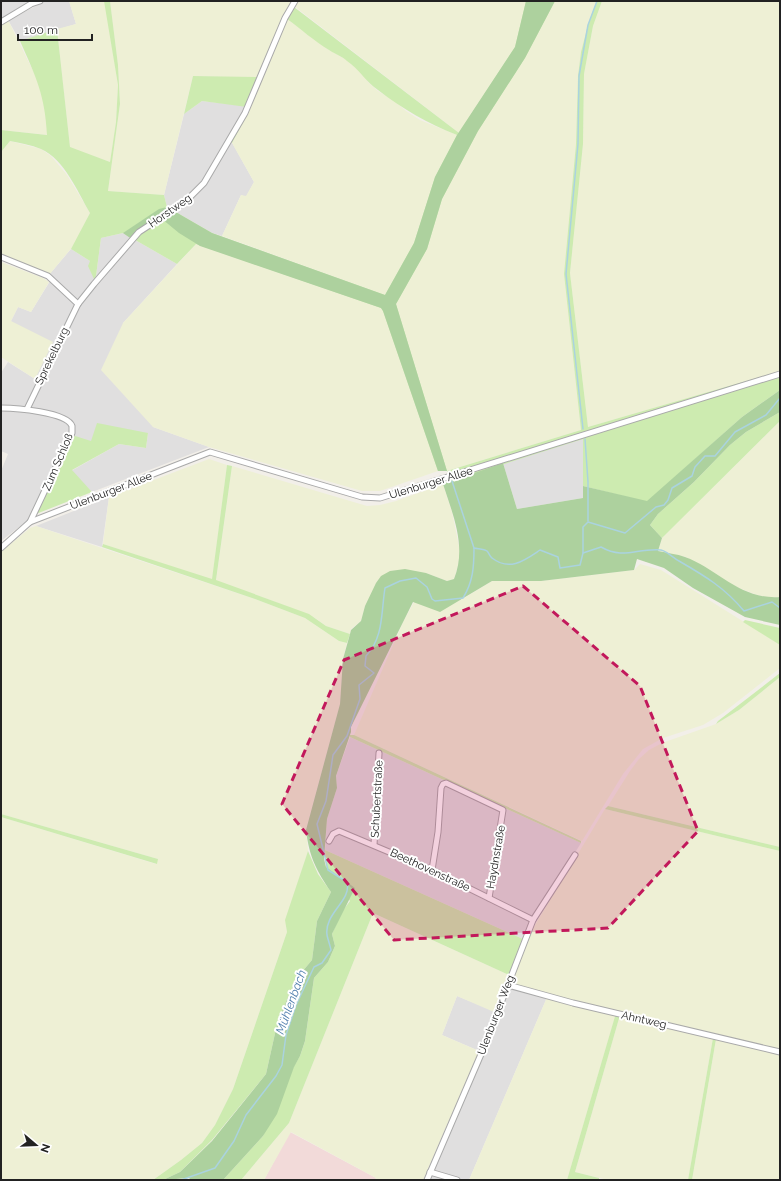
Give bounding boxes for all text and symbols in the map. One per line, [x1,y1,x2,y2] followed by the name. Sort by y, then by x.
[18,16,92,42] scale bar
[24,23,58,37] text: 100 m
[146,191,194,231] street label: Horstweg
[32,325,72,387] street label: Sprekelburg
[40,431,76,493] street label: Zum Schloß
[388,464,475,502] street label: Ulenburger Allee
[68,469,154,513] street label: Ulenburger Allee
[368,759,386,838] street label: Schubertstraße
[484,824,508,890] street label: Haydnstraße
[388,846,472,894] street label: Beethovenstraße
[273,968,309,1036] water label: Mühlenbach
[475,973,517,1057] street label: Ulenburger Weg
[620,1009,668,1031] street label: Ahntweg
[16,1125,56,1165] north arrow
[37,1142,52,1154] text: N

